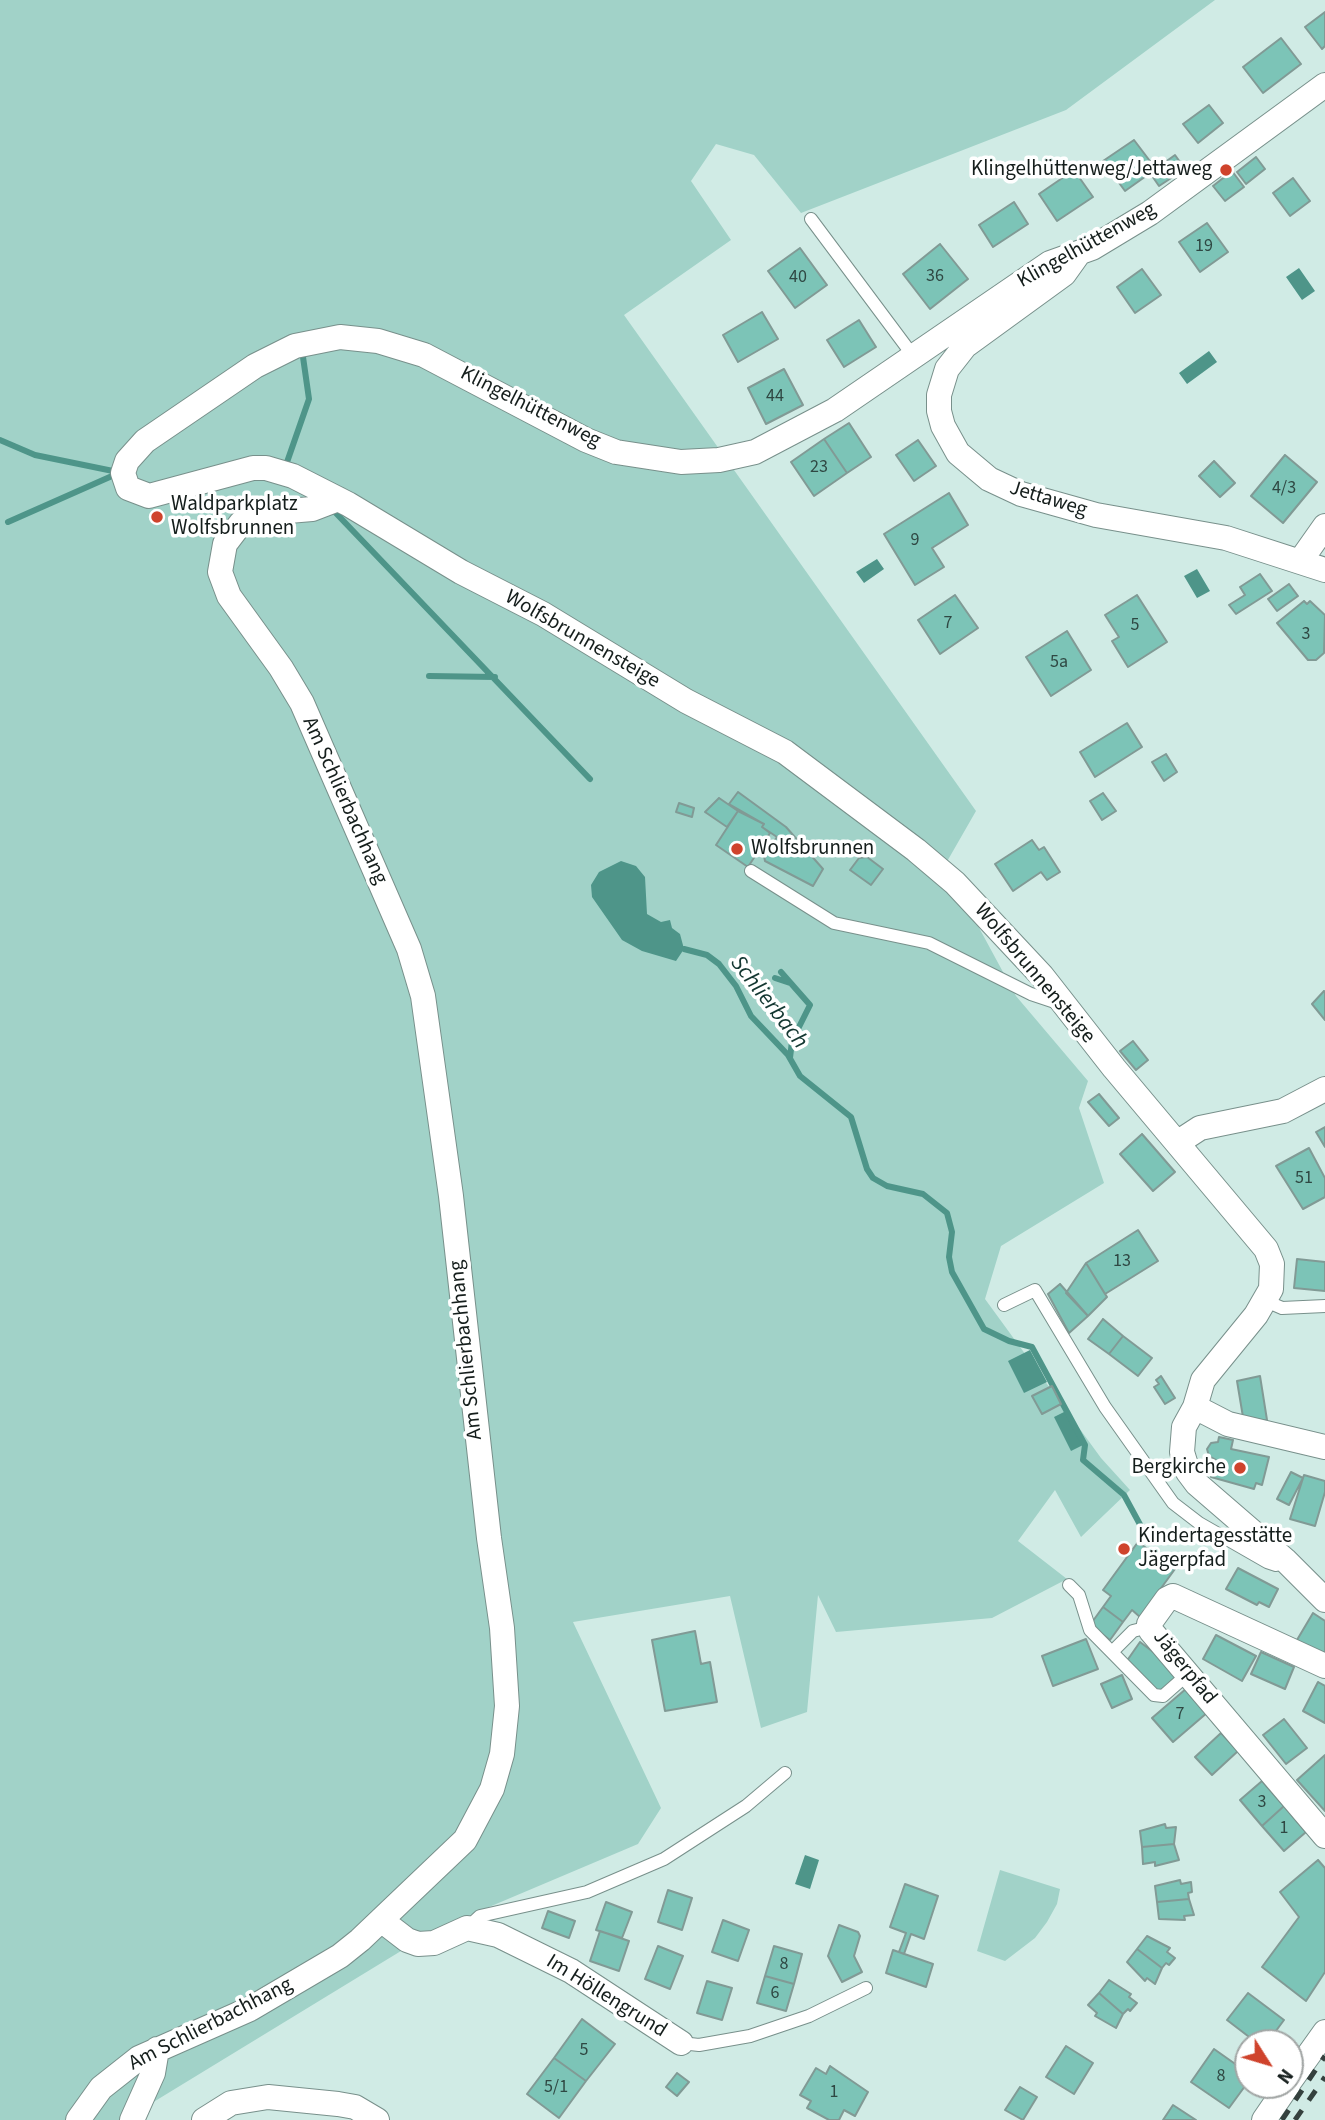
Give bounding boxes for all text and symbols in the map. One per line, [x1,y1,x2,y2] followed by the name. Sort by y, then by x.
[971,157,1212,183] place label: Klingelhüttenweg/Jettaweg
[1218,162,1234,178] marker: Klingelhüttenweg/Jettaweg
[1013,198,1161,294] street label: Klingelhüttenweg
[1195,236,1213,258] house number: 19
[926,266,944,288] house number: 36
[789,267,807,289] house number: 40
[456,362,604,454] street label: Klingelhüttenweg
[766,386,784,408] house number: 44
[810,457,828,479] house number: 23
[1006,476,1090,524] street label: Jettaweg
[1272,478,1296,500] house number: 4/3
[171,492,298,542] place label: Waldparkplatz Wolfsbrunnen
[149,509,165,525] marker: Waldparkplatz Wolfsbrunnen
[911,530,919,552] house number: 9
[500,585,664,695] street label: Wolfsbrunnensteige
[944,613,952,635] house number: 7
[1131,615,1139,637] house number: 5
[1302,624,1310,646] house number: 3
[1050,652,1068,674] house number: 5a
[296,713,392,889] street label: Am Schlierbachhang
[751,836,874,862] place label: Wolfsbrunnen
[729,841,745,857] marker: Wolfsbrunnen
[968,899,1100,1049] street label: Wolfsbrunnensteige
[723,951,813,1055] water label: Schlierbach
[1295,1168,1313,1190] house number: 51
[1113,1251,1131,1273] house number: 13
[445,1259,489,1441] street label: Am Schlierbachhang
[1132,1455,1226,1481] place label: Bergkirche
[1232,1460,1248,1476] marker: Bergkirche
[1138,1524,1292,1574] place label: Kindertagesstätte Jägerpfad
[1116,1541,1132,1557] marker: Kindertagesstätte Jägerpfad
[1146,1626,1222,1710] street label: Jägerpfad
[1176,1704,1184,1726] house number: 7
[1258,1792,1266,1814] house number: 3
[1280,1818,1288,1840] house number: 1
[541,1950,671,2044] street label: Im Höllengrund
[780,1954,788,1976] house number: 8
[125,1973,297,2077] street label: Am Schlierbachhang
[771,1983,779,2005] house number: 6
[1234,2029,1304,2099] north arrow
[580,2040,588,2062] house number: 5
[1270,2063,1299,2089] text: N
[1217,2066,1225,2088] house number: 8
[544,2077,568,2099] house number: 5/1
[830,2082,838,2104] house number: 1

